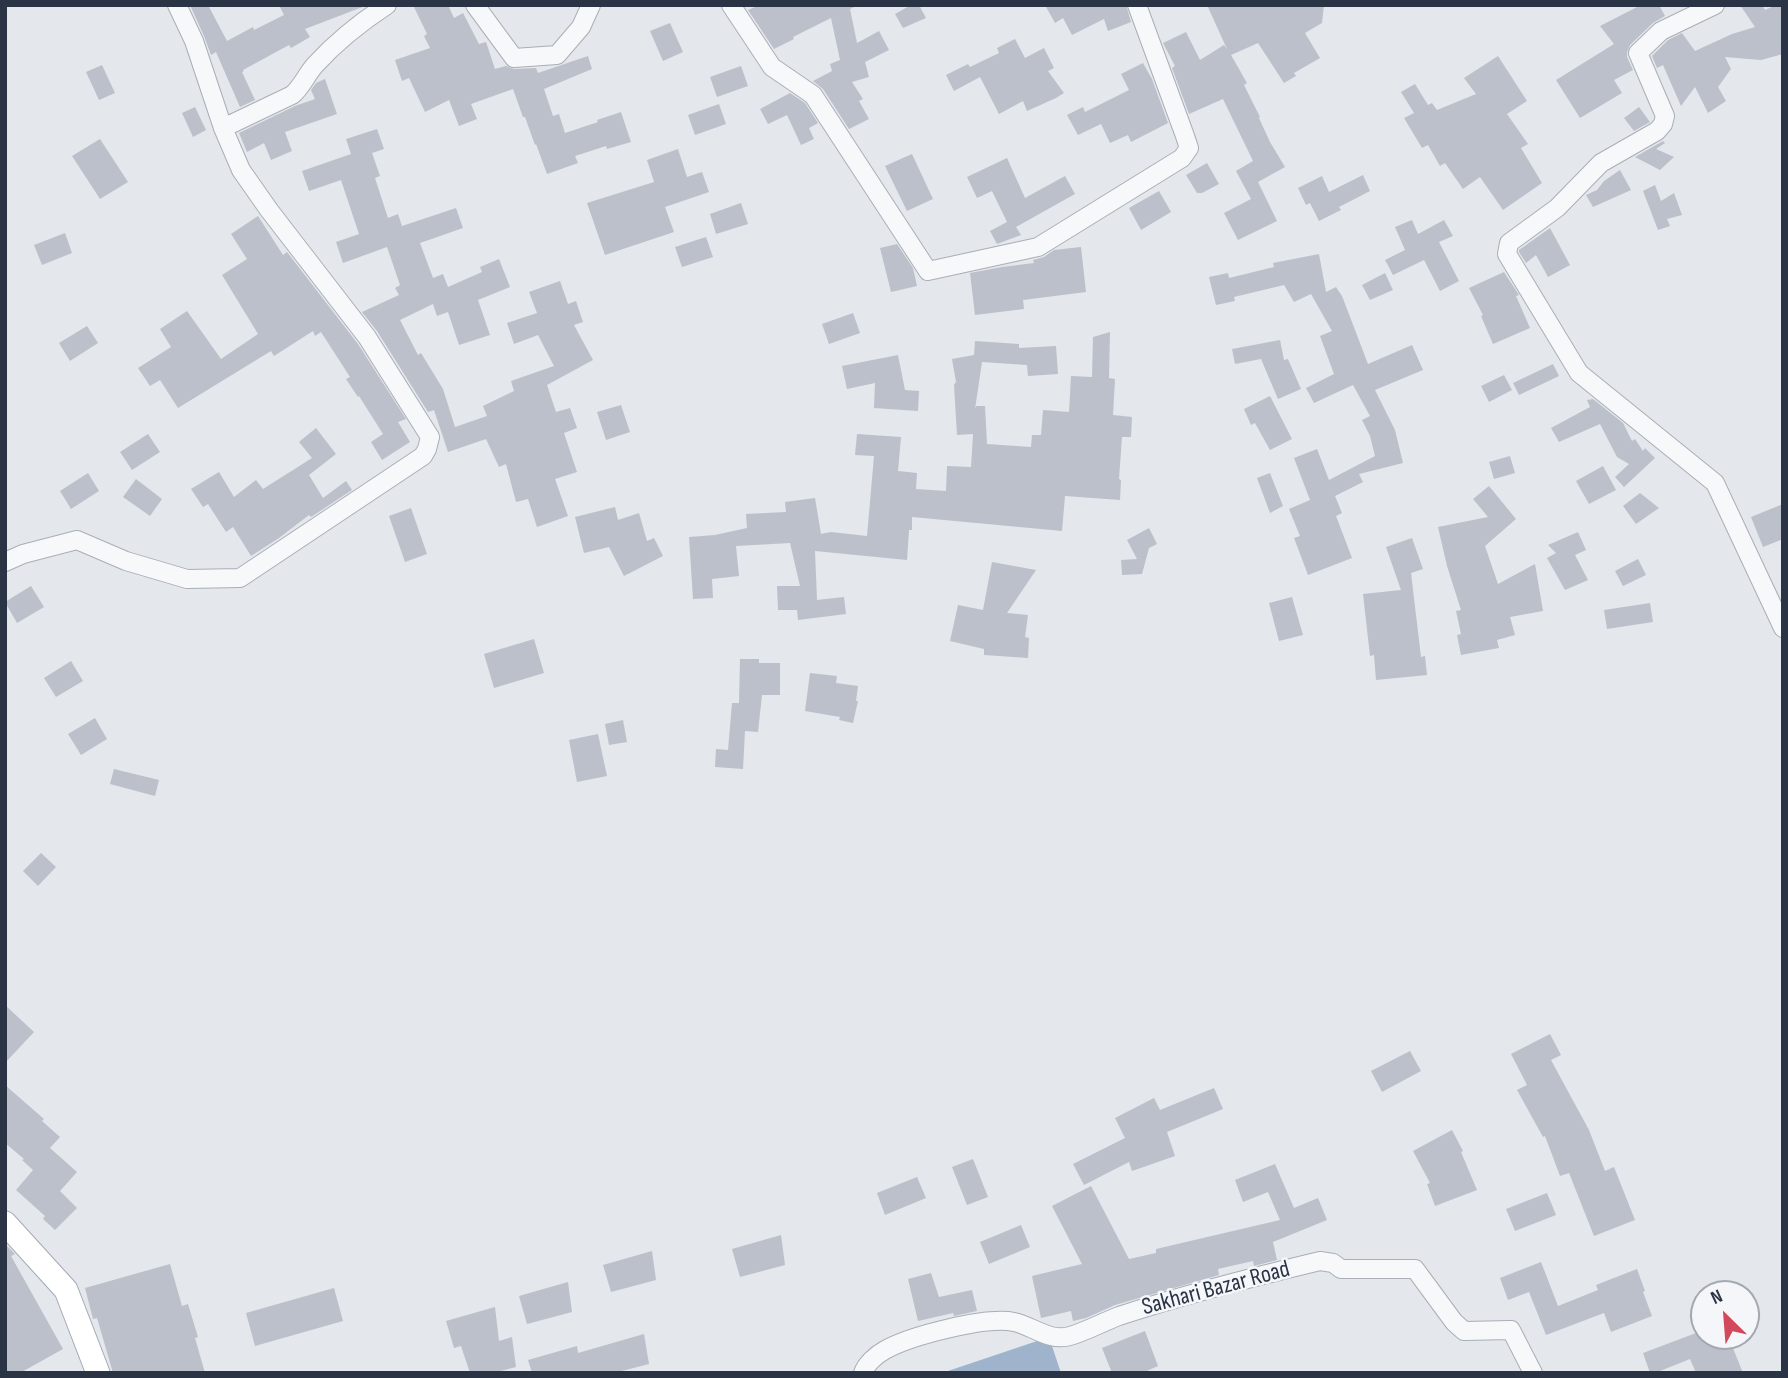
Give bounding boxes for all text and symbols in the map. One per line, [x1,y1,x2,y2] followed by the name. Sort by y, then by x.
[1139,1255,1293,1323] street label: Sakhari Bazar Road
[1690,1280,1760,1350] north arrow
[1707,1285,1726,1310] text: N

